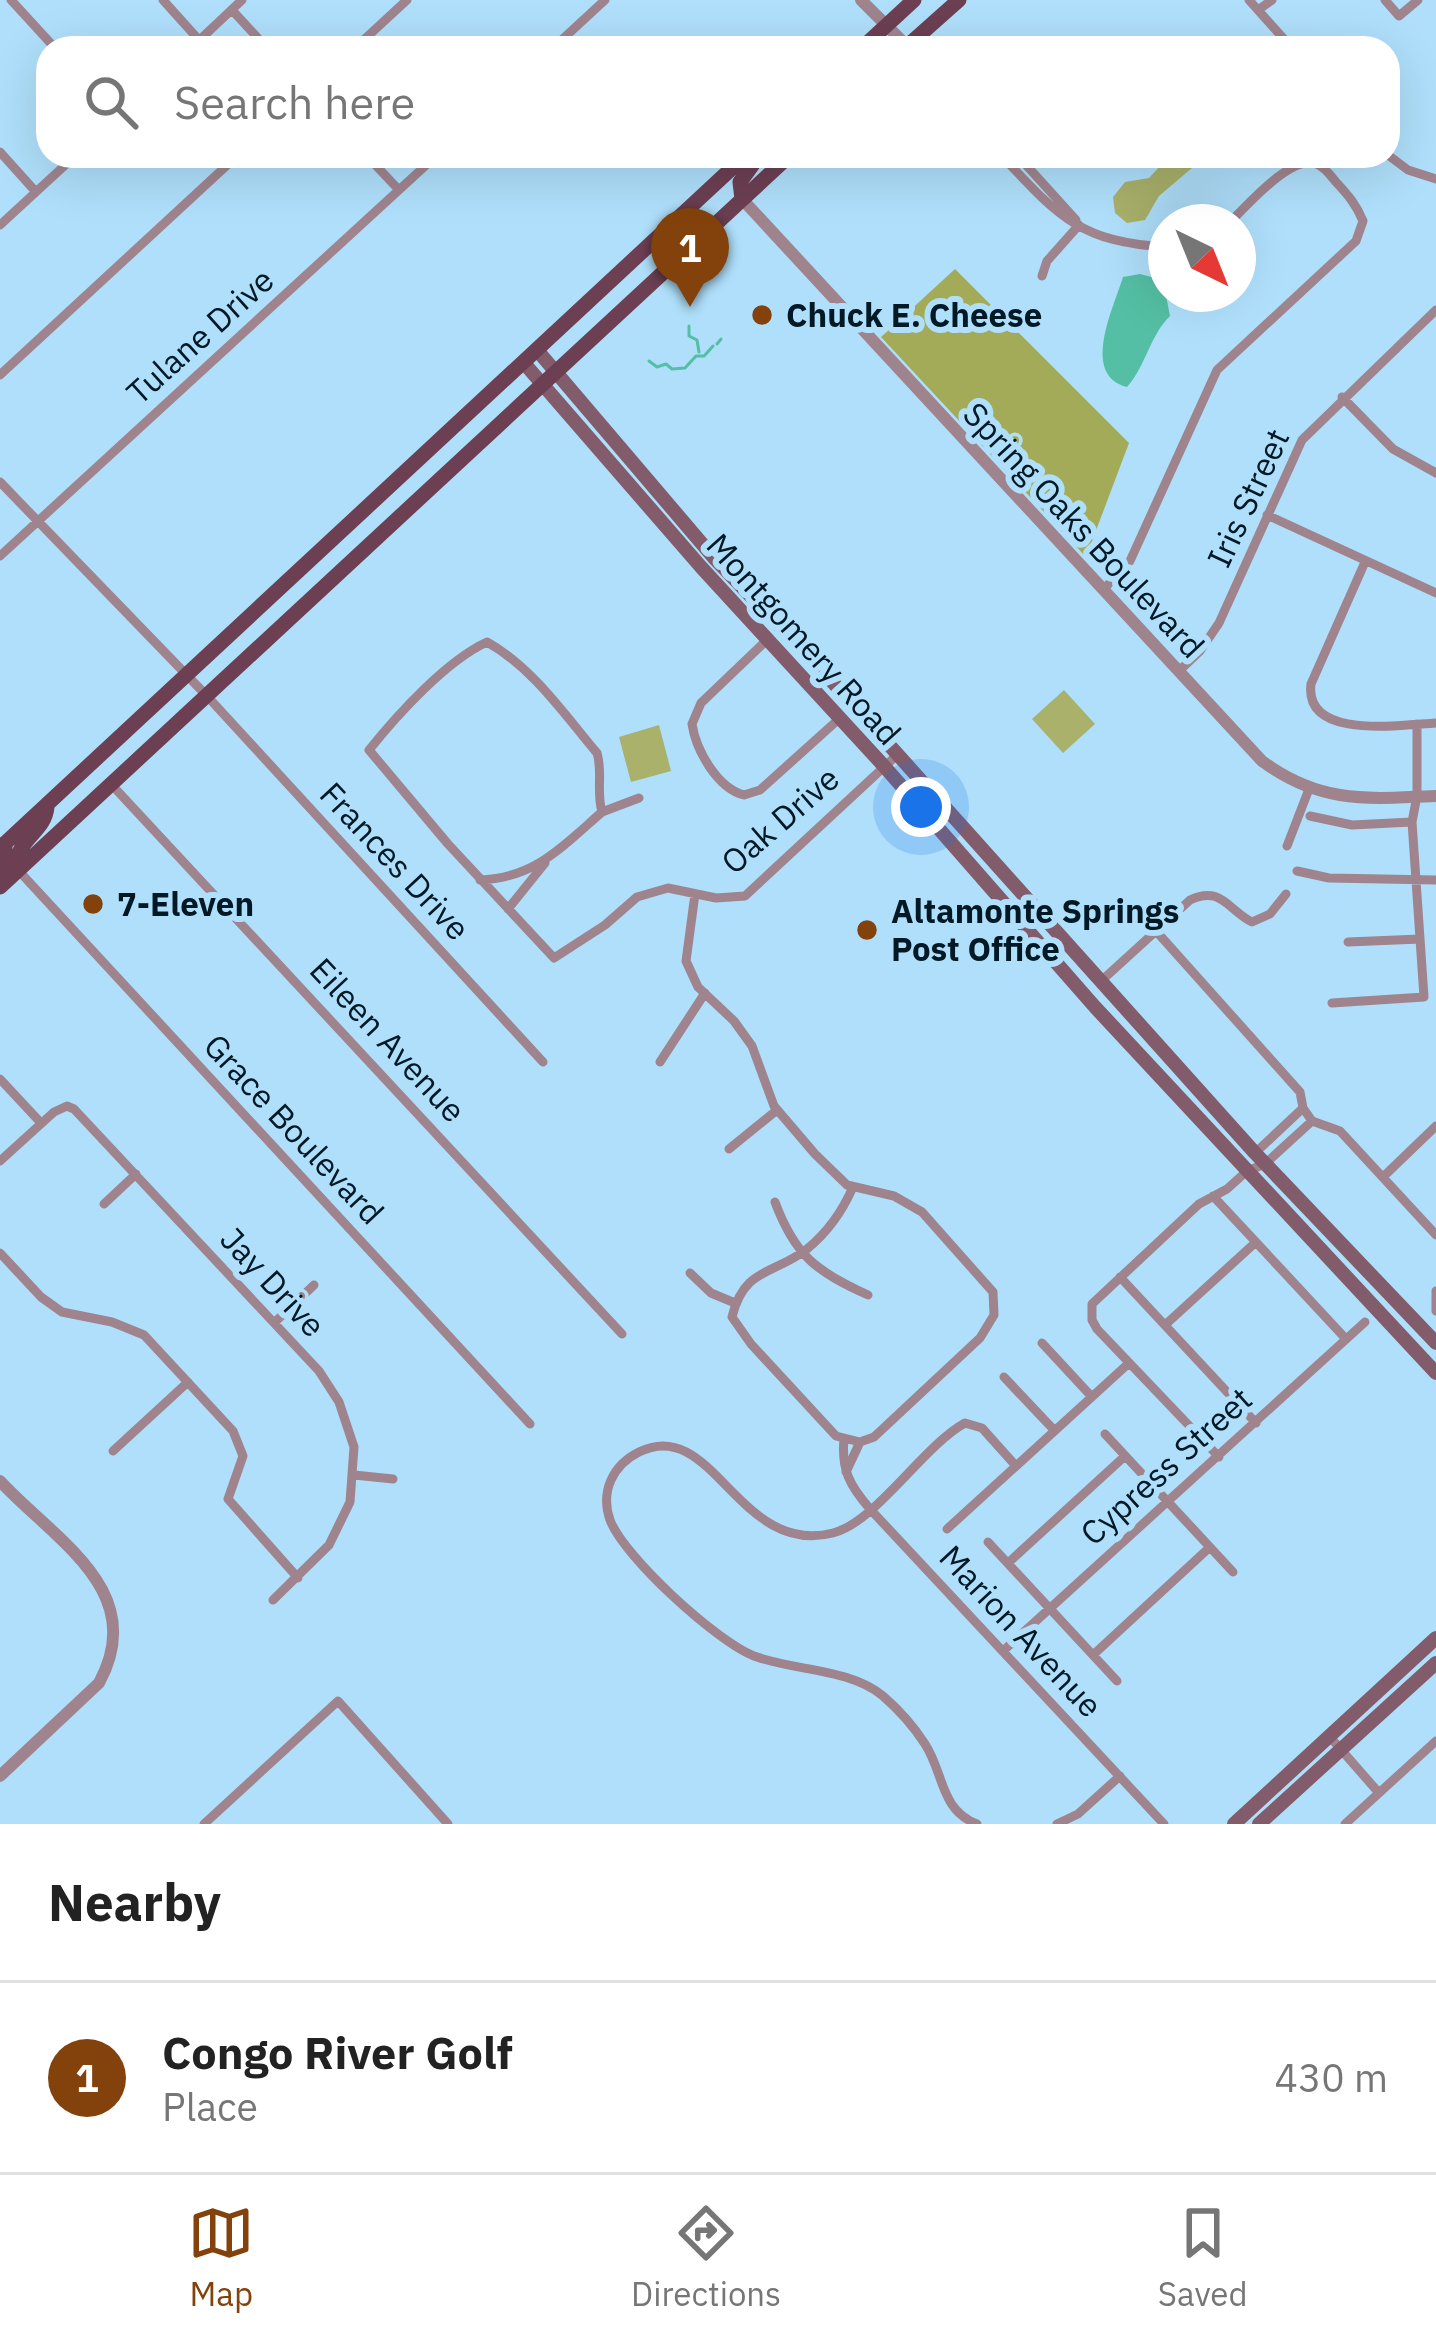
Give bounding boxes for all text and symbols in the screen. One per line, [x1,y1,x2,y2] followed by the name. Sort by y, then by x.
[36,36,1400,168] search box
[78,69,144,135] icon: search
[174,73,415,131] text: Search here
[1148,204,1256,312] north arrow
[651,208,729,307] pin: 1
[117,258,282,413] street label: Tulane Drive
[786,293,1042,336] place label: Chuck E. Cheese
[749,302,775,328] marker: Chuck E. Cheese
[954,393,1214,667] street label: Spring Oaks Boulevard
[1197,422,1298,574] street label: Iris Street
[698,524,911,754] street label: Montgomery Road
[712,757,848,883] street label: Oak Drive
[311,772,480,949] street label: Frances Drive
[891,777,951,837] your location
[117,882,254,925] place label: 7-Eleven
[891,889,1179,970] place label: Altamonte Springs Post Office
[80,891,106,917] marker: 7-Eleven
[854,917,880,943] marker: Altamonte Springs Post Office
[301,948,476,1131] street label: Eileen Avenue
[195,1024,394,1233] street label: Grace Boulevard
[212,1218,335,1346] street label: Jay Drive
[1071,1377,1260,1554] street label: Cypress Street
[931,1536,1112,1726] street label: Marion Avenue
[48,1869,221,1935] text: Nearby
[162,2023,513,2081] text: Congo River Golf
[75,2052,99,2103] text: 1
[1275,2052,1388,2103] text: 430 m
[162,2081,258,2132] text: Place
[188,2200,254,2315] tab: Map
[631,2200,781,2315] tab: Directions
[1158,2200,1248,2315] tab: Saved

